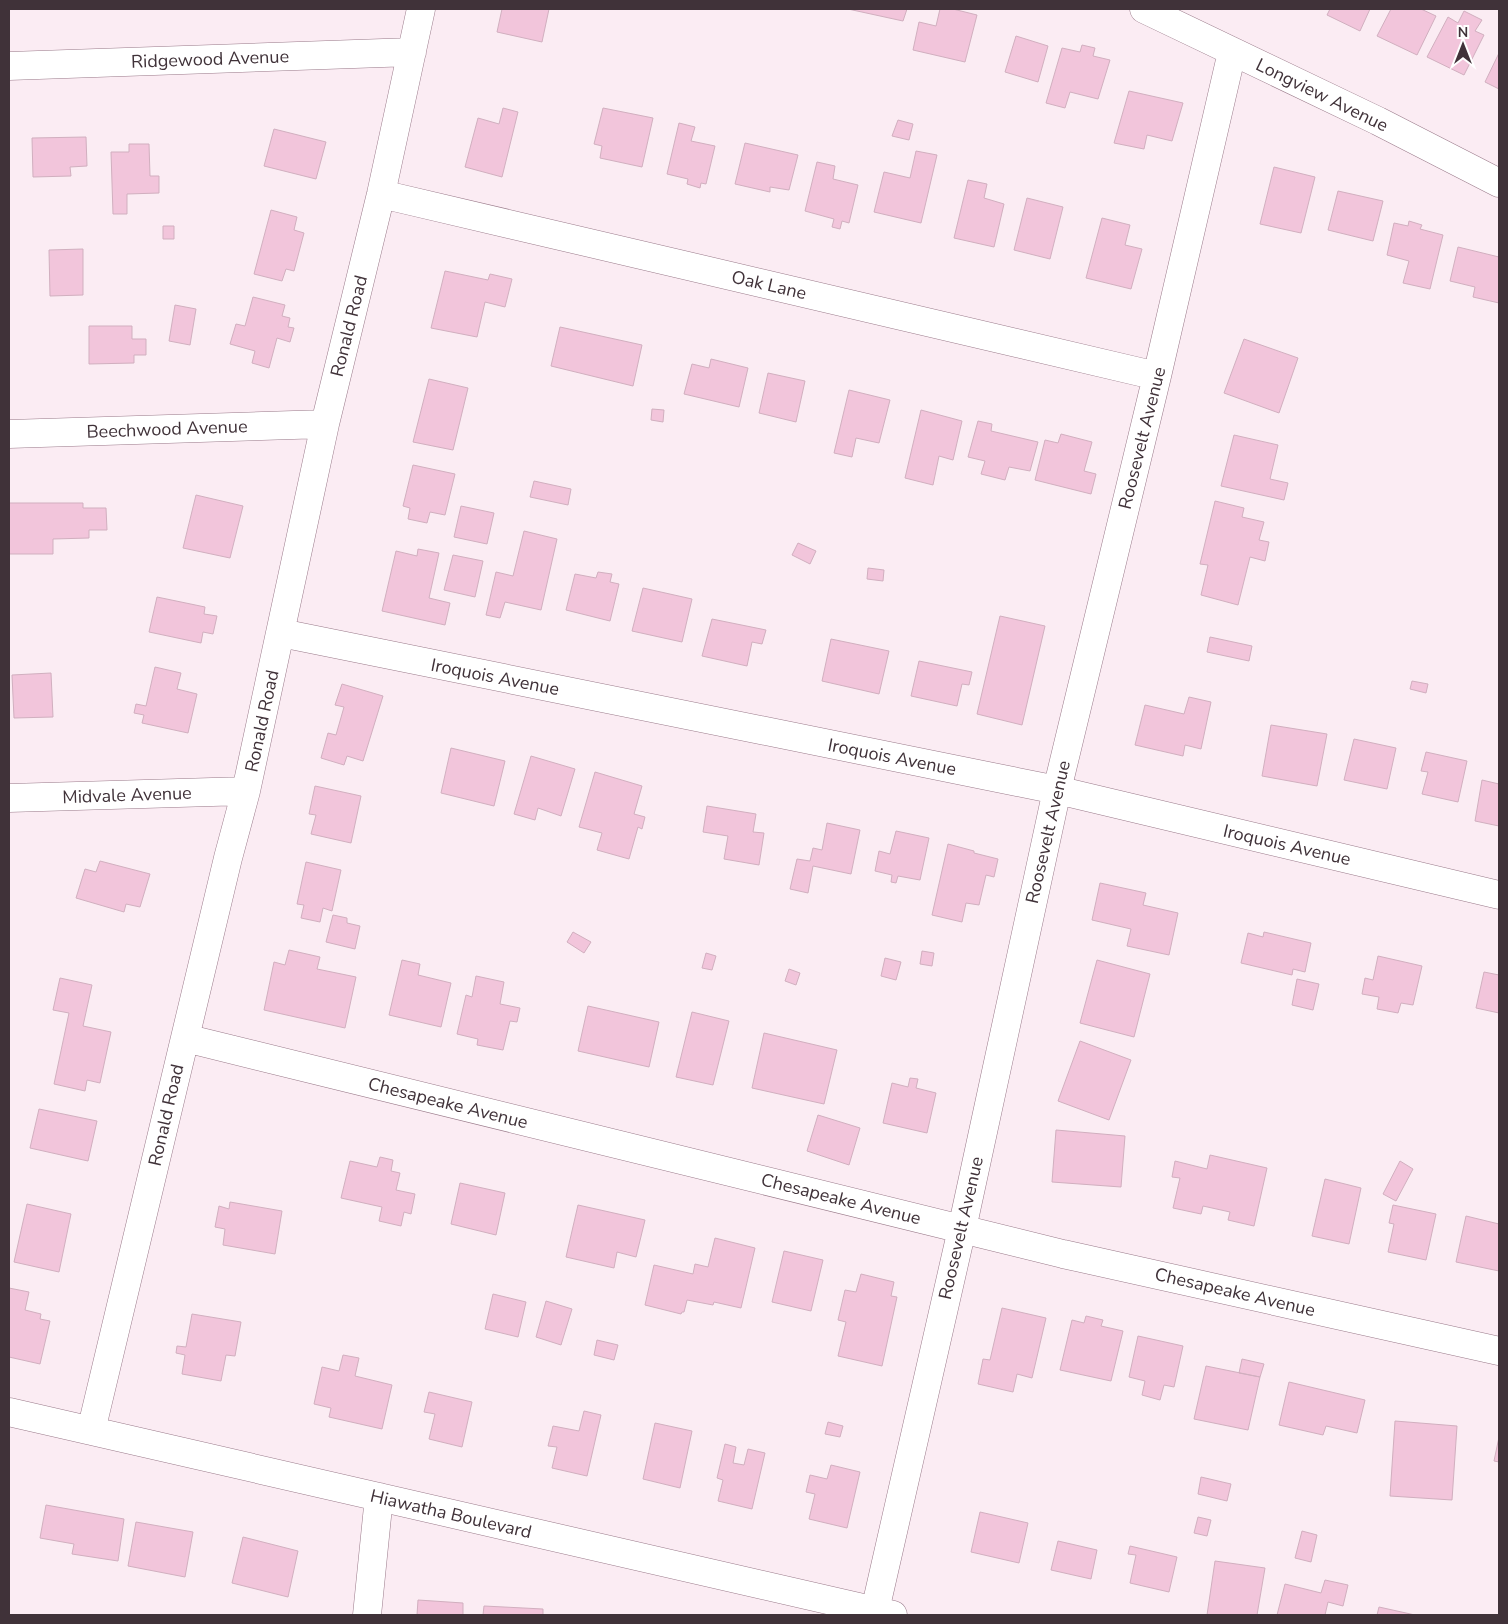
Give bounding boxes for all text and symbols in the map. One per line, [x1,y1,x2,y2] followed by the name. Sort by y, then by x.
[1438,20,1488,70] north arrow
[1458,23,1468,42] text: N
[131,44,289,74] street label: Ridgewood Avenue
[1252,53,1392,137] street label: Longview Avenue
[729,265,809,305] street label: Oak Lane
[325,273,373,379] street label: Ronald Road
[1113,364,1171,512] street label: Roosevelt Avenue
[86,414,248,444] street label: Beechwood Avenue
[429,653,561,701] street label: Iroquois Avenue
[239,668,285,774] street label: Ronald Road
[826,733,958,781] street label: Iroquois Avenue
[1020,758,1076,906] street label: Roosevelt Avenue
[62,781,192,809] street label: Midvale Avenue
[1221,819,1353,871] street label: Iroquois Avenue
[143,1062,189,1168] street label: Ronald Road
[366,1072,530,1134] street label: Chesapeake Avenue
[933,1154,989,1302] street label: Roosevelt Avenue
[759,1168,923,1230] street label: Chesapeake Avenue
[1152,1262,1318,1322] street label: Chesapeake Avenue
[368,1484,534,1544] street label: Hiawatha Boulevard

